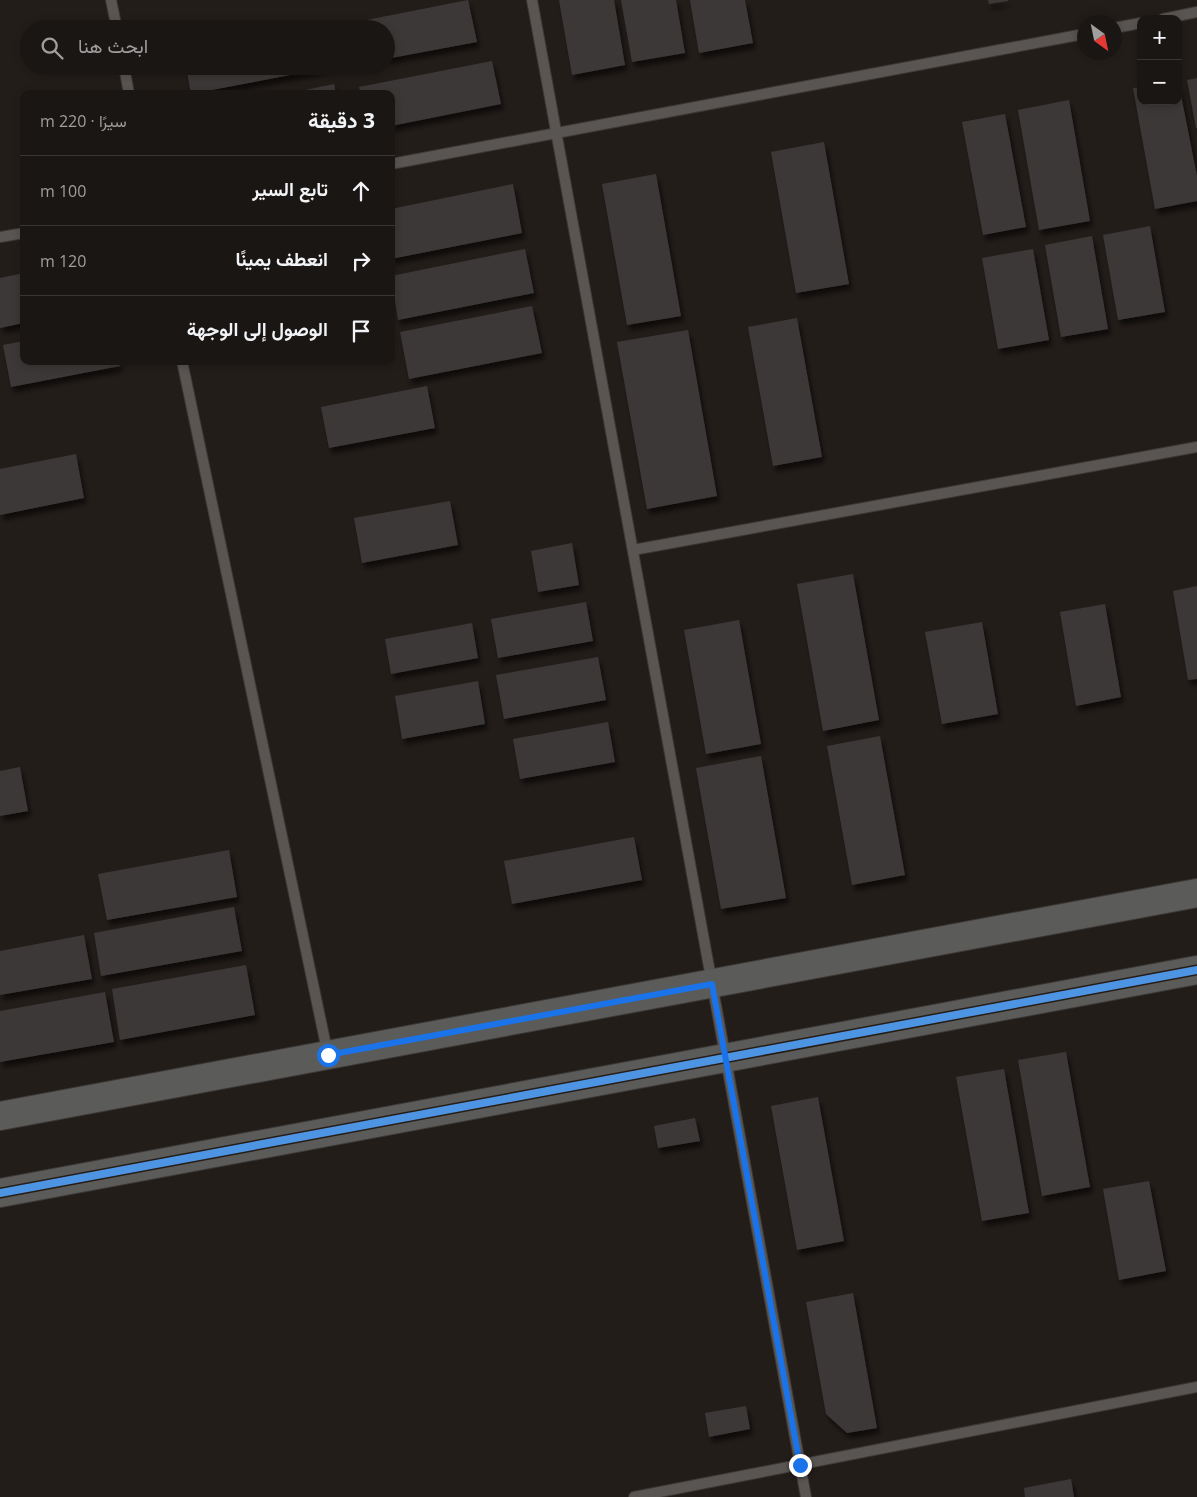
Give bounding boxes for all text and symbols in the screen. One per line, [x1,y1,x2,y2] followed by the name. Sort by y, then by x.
[1077,15,1122,60] north arrow
[1137,15,1182,105] map controls
[1137,15,1182,60] button: +
[20,20,395,75] search box
[78,33,148,59] text: ابحث هنا
[38,34,66,62] icon: search
[1137,60,1182,105] button: −
[308,106,375,134] text: 3 دقيقة
[40,110,127,132] text: سيرًا · 220 m
[252,176,328,202] text: تابع السير
[347,177,375,205] icon: ahead
[40,180,86,202] text: 100 m
[235,246,328,272] text: انعطف يمينًا
[347,247,375,275] icon: right
[40,250,86,272] text: 120 m
[187,316,328,342] text: الوصول إلى الوجهة
[347,317,375,345] icon: arrive
[317,1044,340,1067] route start
[789,1454,812,1477] route end

